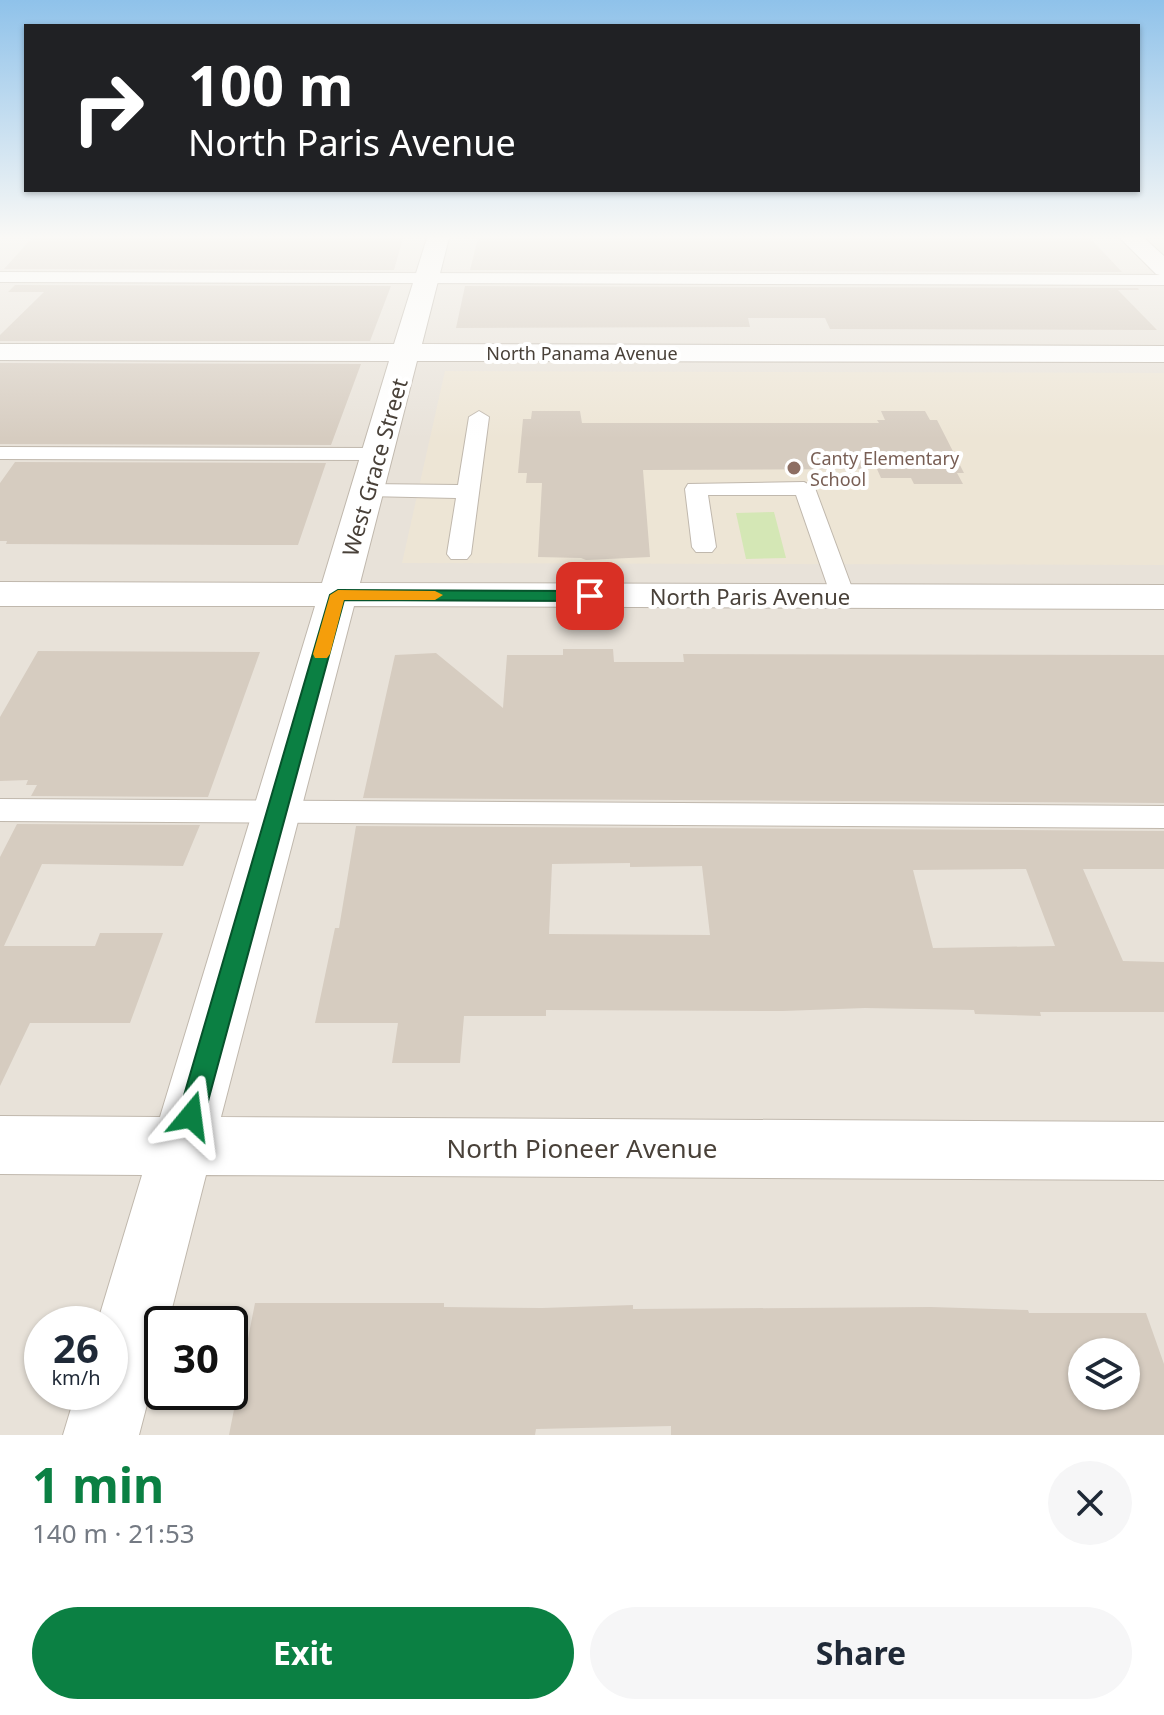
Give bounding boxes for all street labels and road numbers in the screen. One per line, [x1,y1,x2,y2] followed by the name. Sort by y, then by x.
[486,341,678,365] street label: North Panama Avenue
[334,374,414,559] street label: West Grace Street
[650,581,850,611] street label: North Paris Avenue
[447,1130,717,1166] street label: North Pioneer Avenue

